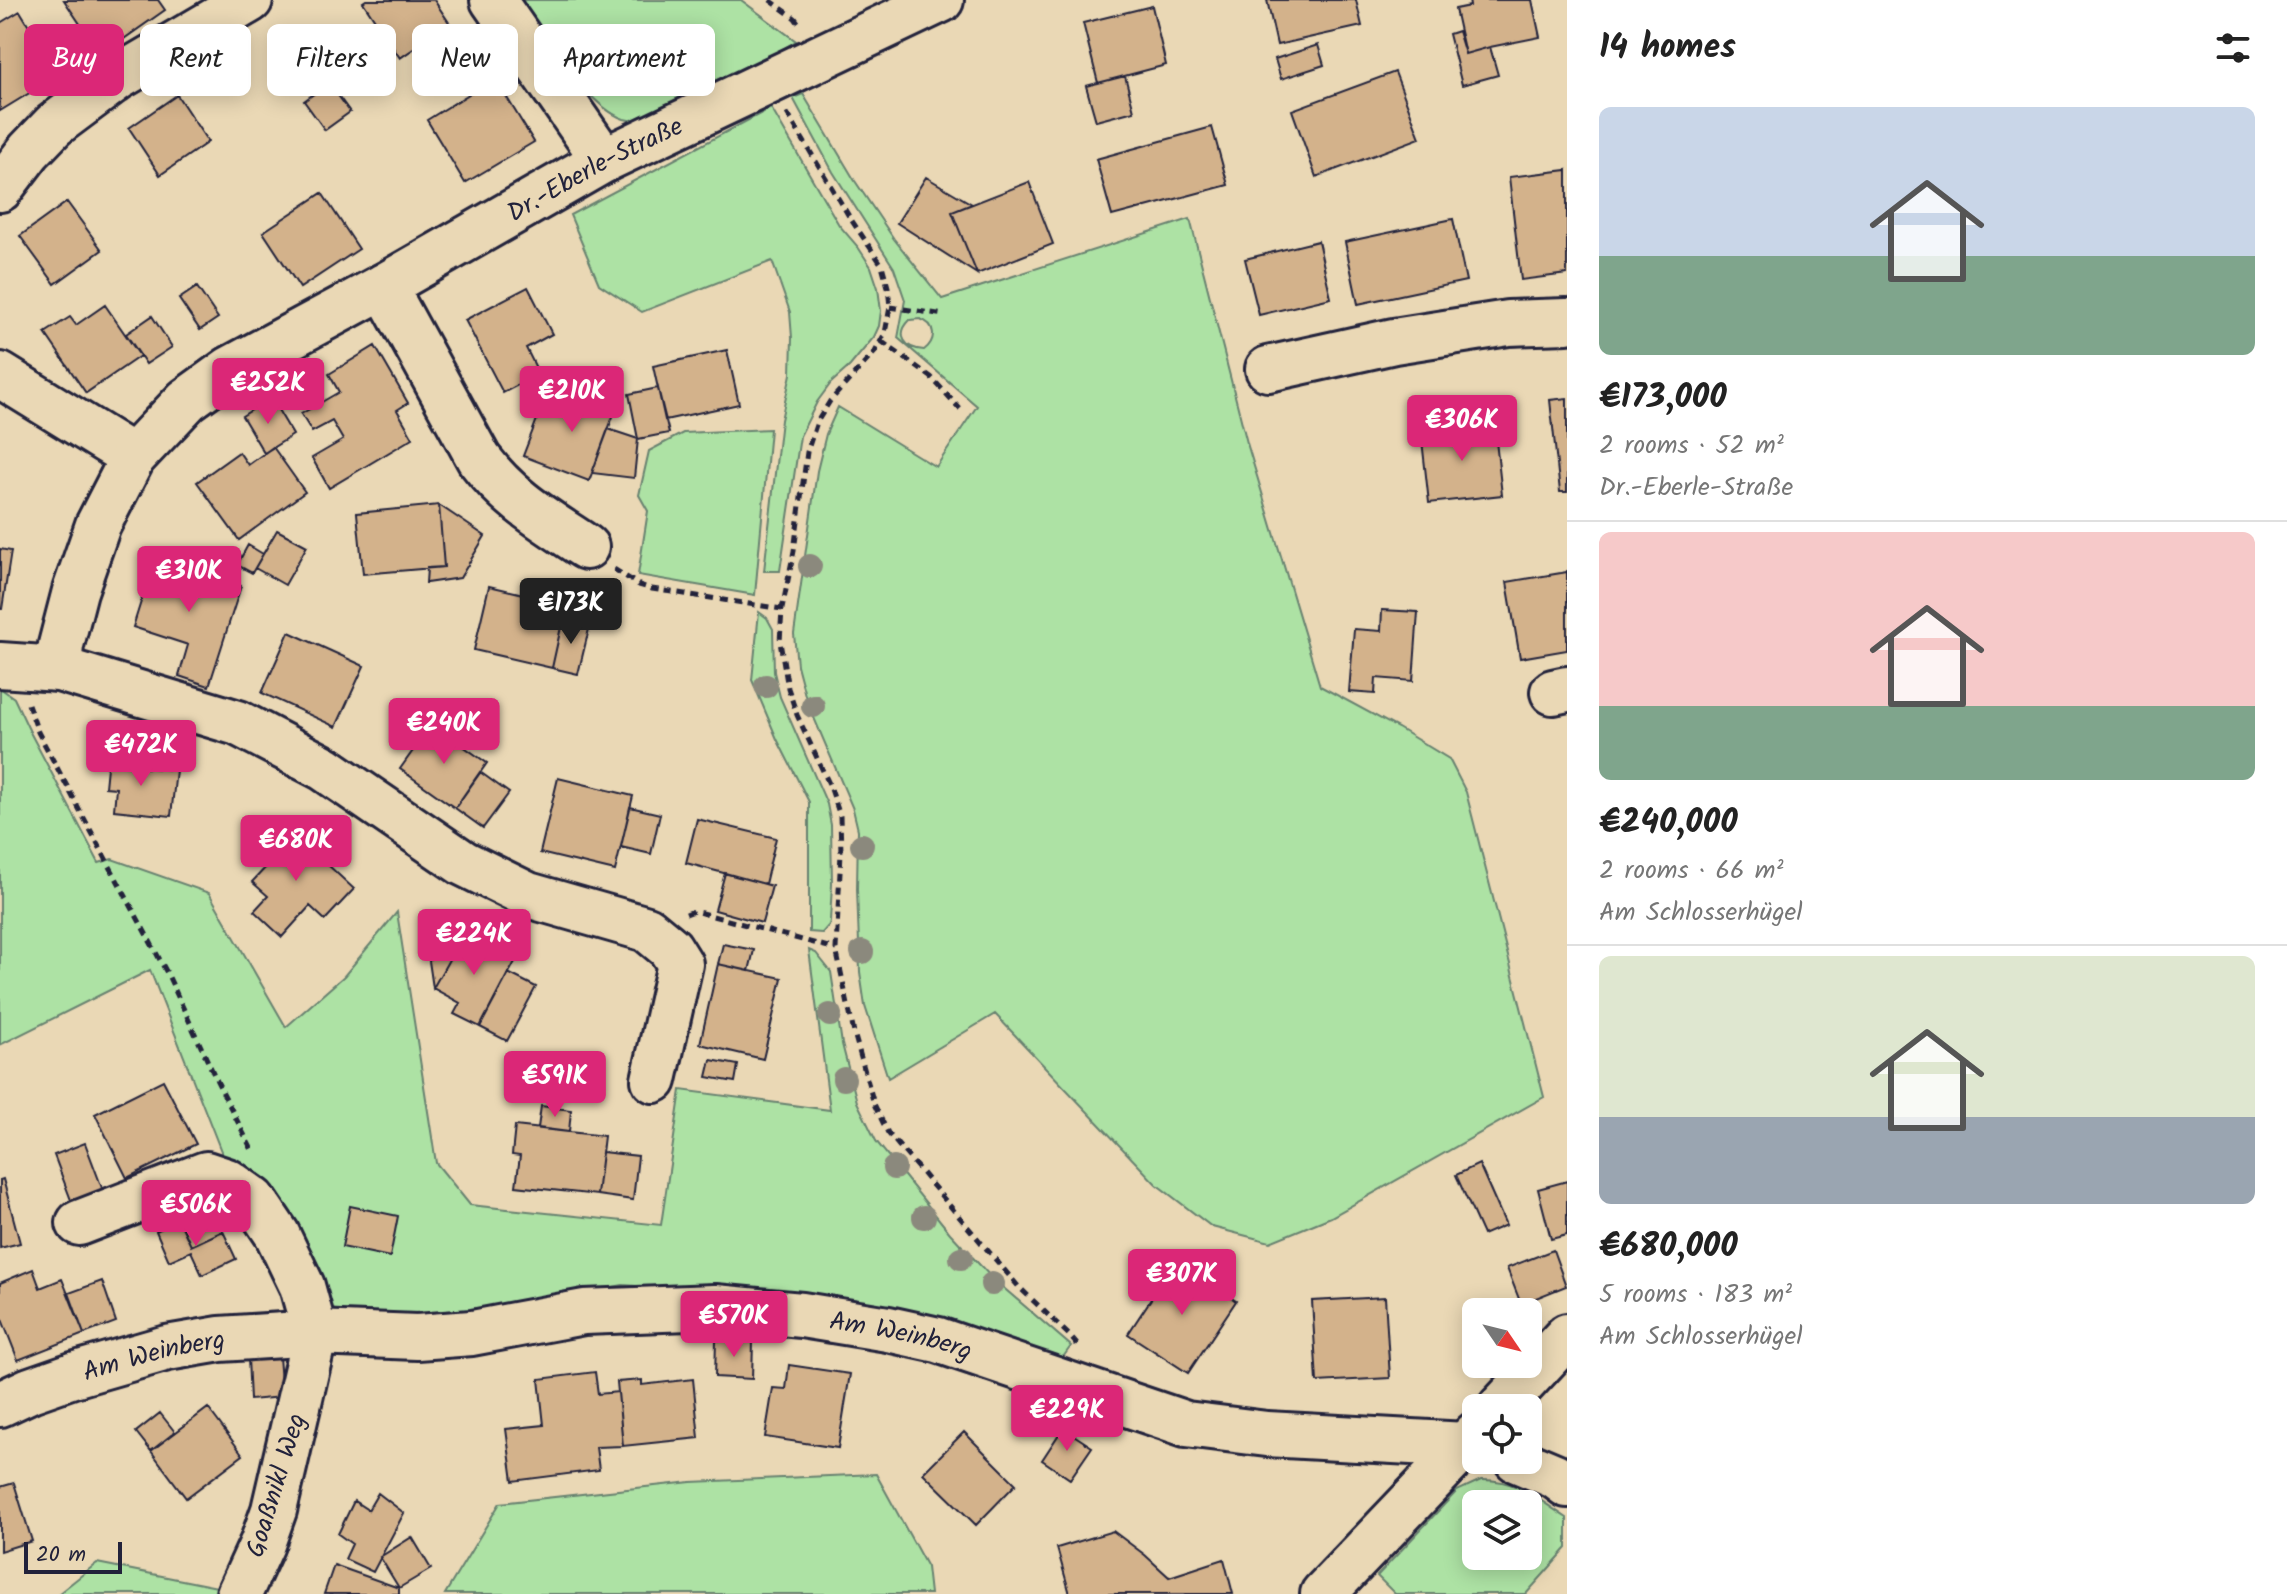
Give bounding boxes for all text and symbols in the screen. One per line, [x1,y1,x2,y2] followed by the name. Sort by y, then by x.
[1599,21,1736,75] text: 14 homes
[24,24,124,96] chip: Buy
[140,24,251,96] chip: Rent
[267,24,396,96] chip: Filters
[412,24,518,96] chip: New
[534,24,715,96] chip: Apartment
[2211,26,2255,70] icon: filters
[500,106,691,234] street label: Dr.-Eberle-Straße
[1855,159,1999,303] icon: home
[212,358,324,426] pin: €252K
[230,363,306,405] text: €252K
[516,366,628,434] pin: €210K
[538,371,606,413] text: €210K
[1599,371,1727,425] text: €173,000
[1406,395,1518,463] pin: €306K
[1425,400,1499,442] text: €306K
[1599,425,1784,467] text: 2 rooms · 52 m²
[1599,467,1793,509] text: Dr.-Eberle-Straße
[133,546,245,614] pin: €310K
[155,551,223,593] text: €310K
[515,578,627,646] pin: €173K
[538,583,604,625] text: €173K
[1855,584,1999,728] icon: home
[388,698,500,766] pin: €240K
[407,703,481,745] text: €240K
[85,720,197,788] pin: €472K
[104,725,178,767] text: €472K
[1599,796,1738,850] text: €240,000
[240,815,352,883] pin: €680K
[259,820,333,862] text: €680K
[1599,850,1784,892] text: 2 rooms · 66 m²
[1599,892,1803,934] text: Am Schlosserhügel
[418,909,530,977] pin: €224K
[436,914,512,956] text: €224K
[1855,1008,1999,1152] icon: home
[499,1051,611,1119] pin: €591K
[522,1056,588,1098] text: €591K
[140,1180,252,1248] pin: €506K
[160,1185,232,1227] text: €506K
[1599,1220,1738,1274] text: €680,000
[1126,1249,1238,1317] pin: €307K
[1146,1254,1218,1296] text: €307K
[1599,1274,1792,1316] text: 5 rooms · 183 m²
[678,1291,790,1359] pin: €570K
[699,1296,769,1338] text: €570K
[1462,1298,1542,1378] north arrow
[1462,1298,1542,1570] map controls
[826,1301,978,1373] street label: Am Weinberg
[1599,1316,1803,1358] text: Am Schlosserhügel
[78,1320,228,1394] street label: Am Weinberg
[1011,1385,1123,1453] pin: €229K
[1029,1390,1105,1432] text: €229K
[1462,1394,1542,1474] button: locate
[235,1408,319,1563] street label: Goaßnikl Weg
[1462,1490,1542,1570] button: layers
[24,1538,122,1574] scale bar
[36,1538,86,1573] text: 20 m

